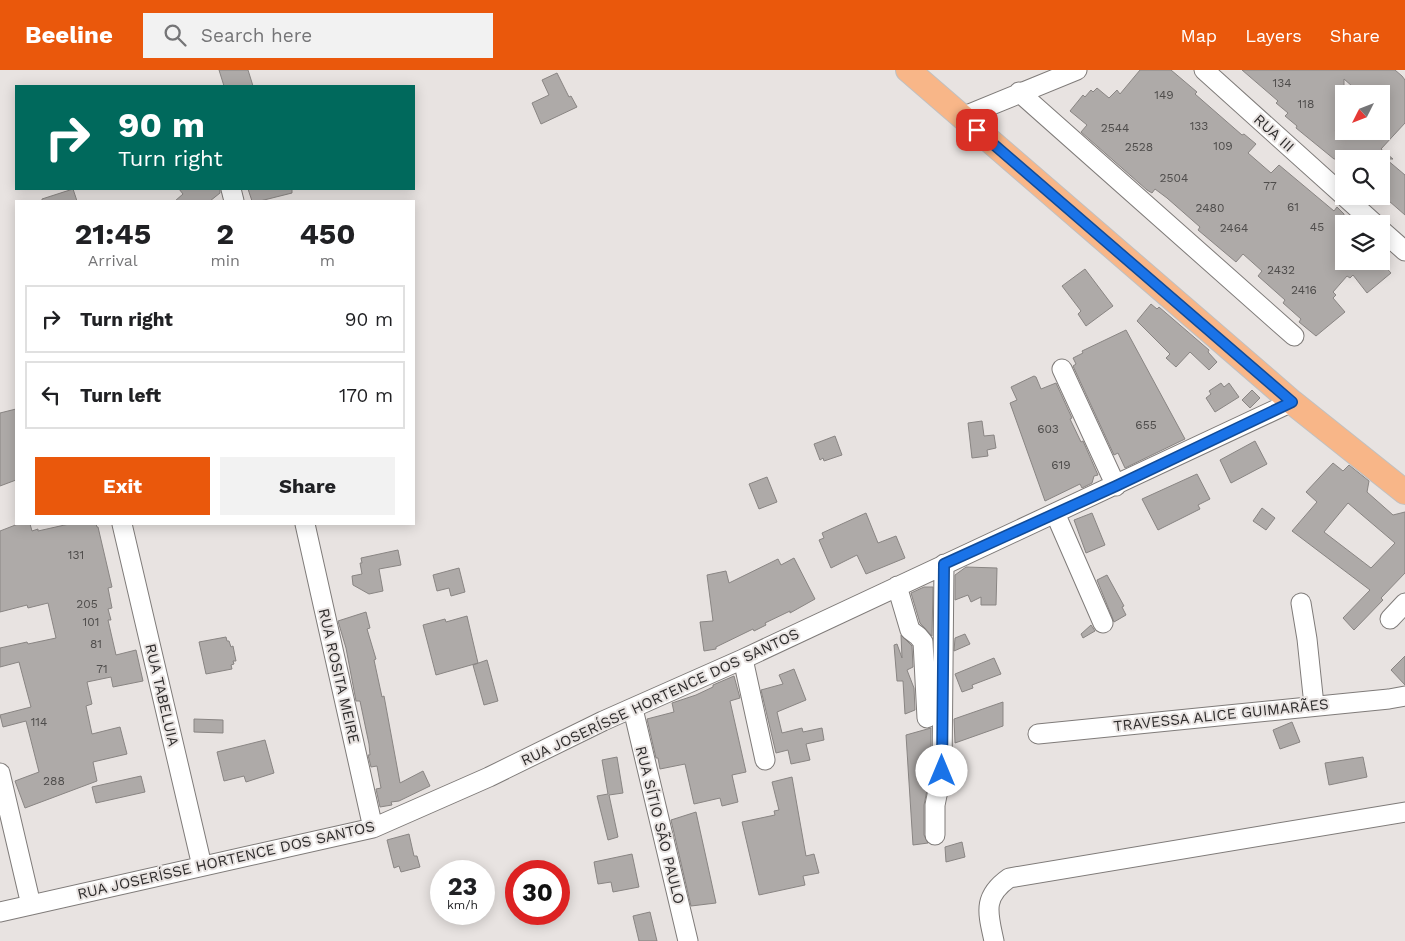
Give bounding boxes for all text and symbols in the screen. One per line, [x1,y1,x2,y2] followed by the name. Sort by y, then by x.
[143,13,493,58] search box
[25,21,113,49] text: Beeline
[161,21,189,49] icon: search
[201,24,312,47] text: Search here
[1180,25,1217,46] text: Map
[1245,25,1302,46] text: Layers
[1330,25,1380,46] text: Share
[1272,76,1292,90] house number: 134
[1335,85,1390,140] north arrow
[1335,85,1390,270] map controls
[1154,88,1174,102] house number: 149
[1298,97,1314,111] house number: 118
[118,104,205,146] text: 90 m
[35,105,100,170] icon: right
[956,109,998,151] pin
[1250,110,1298,156] street label: RUA III
[963,116,991,144] icon: arrive
[1190,119,1208,133] house number: 133
[1101,121,1129,135] house number: 2544
[1213,139,1233,153] house number: 109
[1125,140,1153,154] house number: 2528
[118,146,223,171] text: Turn right
[1335,150,1390,205] button: search
[1160,171,1188,185] house number: 2504
[1263,179,1277,193] house number: 77
[1287,200,1299,214] house number: 61
[1196,201,1224,215] house number: 2480
[1335,215,1390,270] button: layers
[74,216,151,251] text: 21:45
[216,216,234,251] text: 2
[299,216,356,251] text: 450
[1310,220,1324,234] house number: 45
[1220,221,1248,235] house number: 2464
[88,251,138,270] text: Arrival
[211,251,240,270] text: min
[320,251,335,270] text: m
[1267,263,1295,277] house number: 2432
[1291,283,1317,297] house number: 2416
[37,305,65,333] icon: right
[80,308,173,331] text: Turn right
[345,308,393,331] text: 90 m
[37,381,65,409] icon: left
[80,384,161,407] text: Turn left
[339,384,393,407] text: 170 m
[1135,418,1157,432] house number: 655
[1037,422,1059,436] house number: 603
[35,457,210,515] button: Exit
[220,457,395,515] button: Share
[1051,458,1071,472] house number: 619
[68,548,84,562] house number: 131
[76,597,98,611] house number: 205
[315,607,363,745] street label: RUA ROSITA MEIRE
[83,615,99,629] house number: 101
[518,624,802,770] street label: RUA JOSERÍSSE HORTENCE DOS SANTOS
[90,637,102,651] house number: 81
[141,642,183,748] street label: RUA TABELUIA
[96,662,108,676] house number: 71
[1113,695,1329,735] street label: TRAVESSA ALICE GUIMARÃES
[31,715,47,729] house number: 114
[632,744,688,906] street label: RUA SÍTIO SÃO PAULO
[915,744,967,796] position arrow
[43,774,65,788] house number: 288
[75,817,377,903] street label: RUA JOSERÍSSE HORTENCE DOS SANTOS
[505,860,570,925] speed limit sign: 30
[448,872,477,901] text: 23
[447,898,478,912] text: km/h

